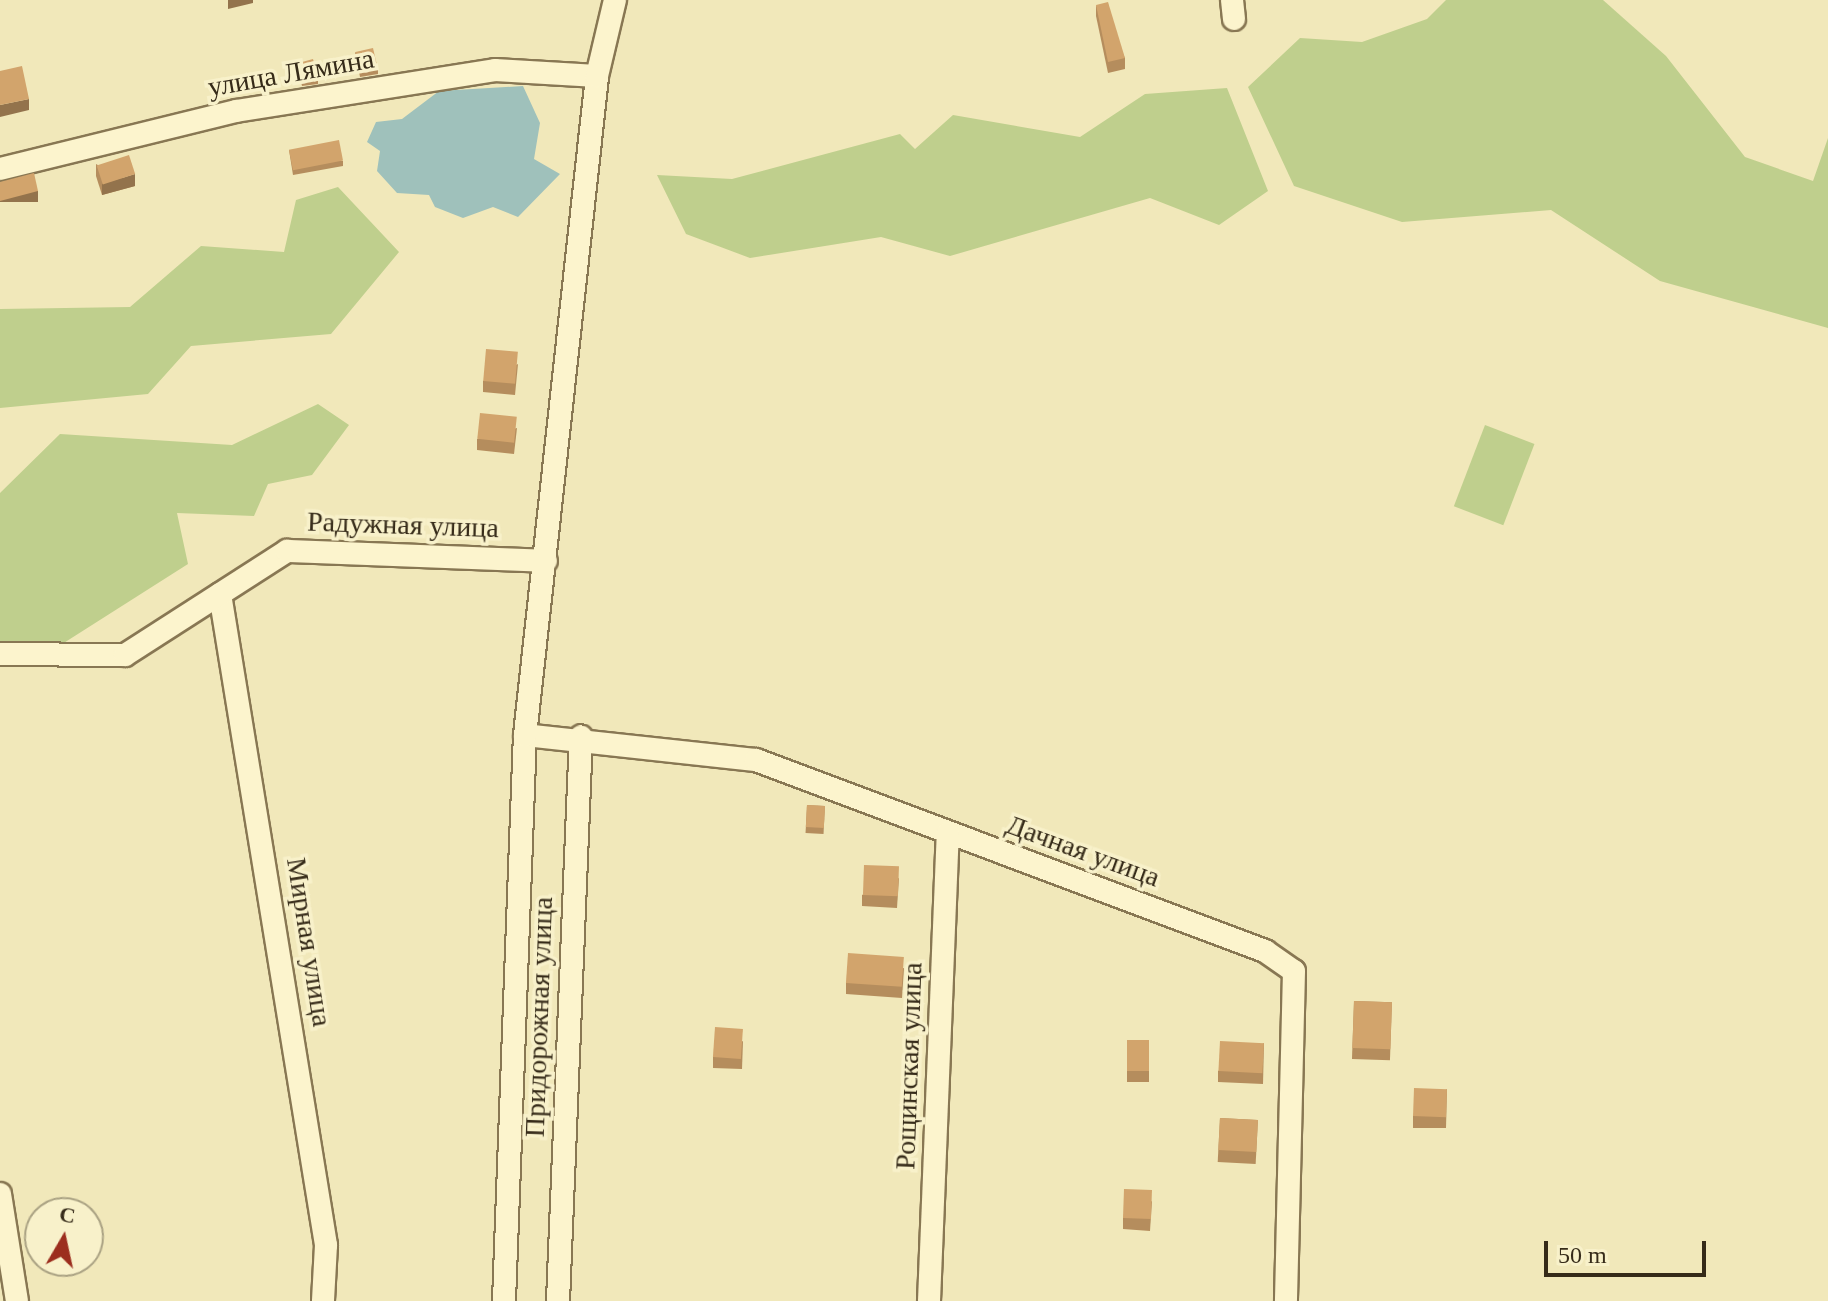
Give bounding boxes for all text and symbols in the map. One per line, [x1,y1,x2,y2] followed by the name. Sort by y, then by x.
[205,42,377,104] street label: улица Лямина
[307,505,499,545] street label: Радужная улица
[1002,808,1164,894] street label: Дачная улица
[279,855,339,1029] street label: Мирная улица
[518,896,560,1138] street label: Придорожная улица
[889,962,929,1170] street label: Рощинская улица
[24,1197,104,1277] north arrow
[58,1201,77,1228] text: С
[1548,1225,1710,1275] scale bar
[1558,1242,1607,1268] text: 50 m

